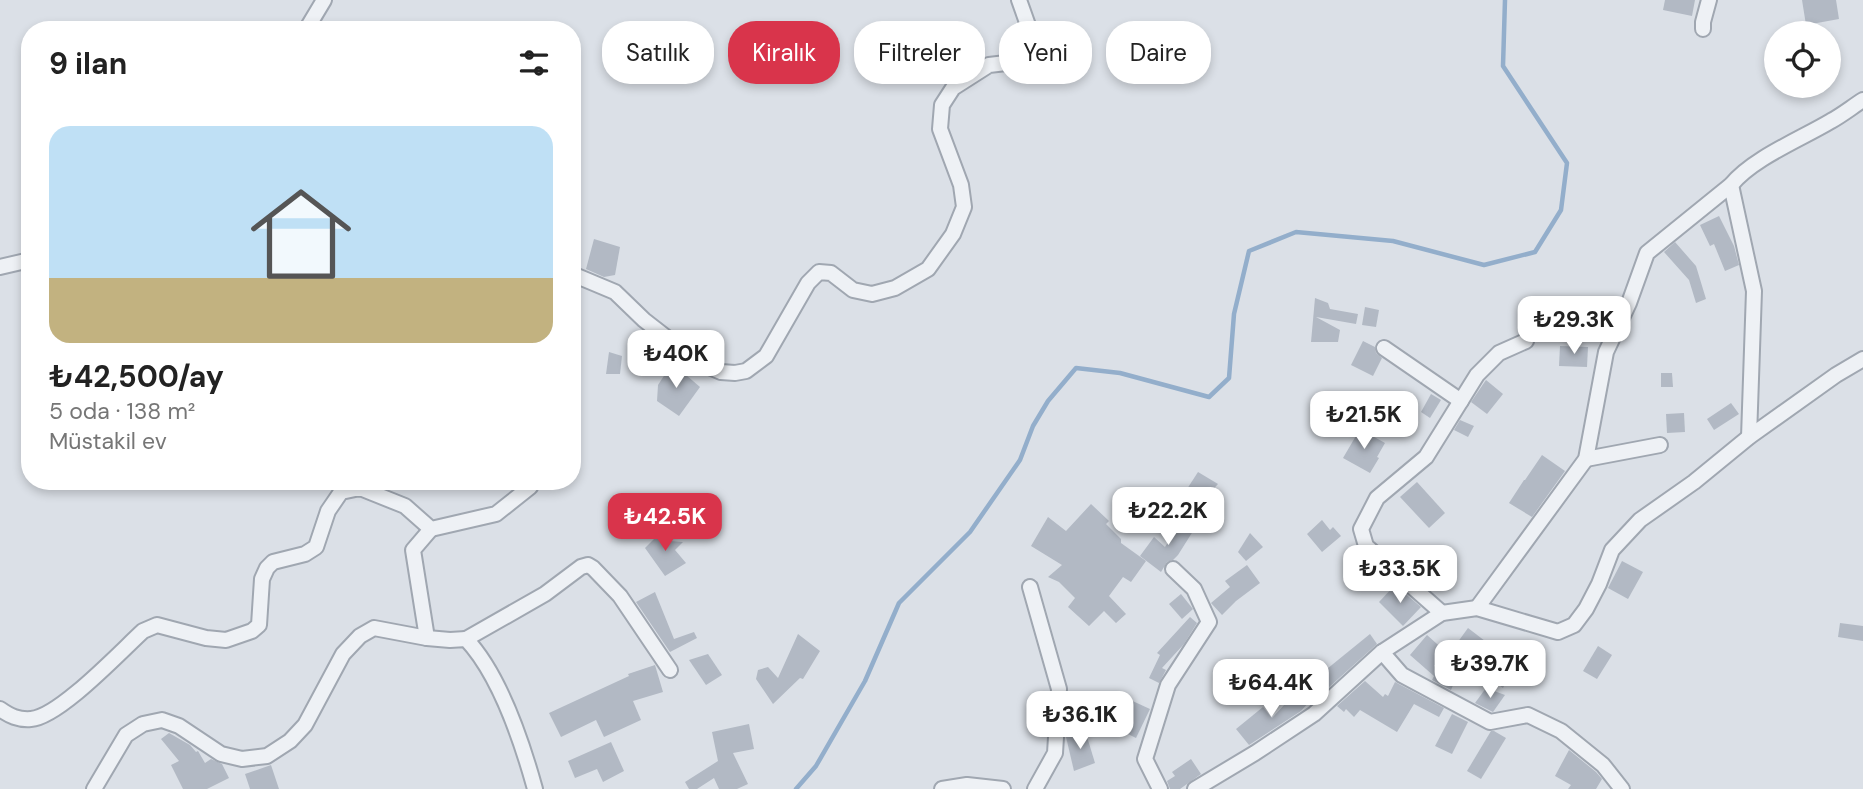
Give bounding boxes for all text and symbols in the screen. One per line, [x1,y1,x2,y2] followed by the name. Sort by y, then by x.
[602,21,714,84] chip: Satılık
[728,21,840,84] chip: Kiralık
[854,21,985,84] chip: Filtreler
[999,21,1092,84] chip: Yeni
[1106,21,1211,84] chip: Daire
[1764,21,1841,98] map controls
[1764,21,1841,98] button: locate
[49,44,127,83] text: 9 ilan
[515,44,553,82] icon: filters
[238,171,364,297] icon: home
[1517,296,1631,356] pin: ₺29.3K
[1534,304,1614,334] text: ₺29.3K
[635,330,717,390] pin: ₺40K
[643,338,709,368] text: ₺40K
[49,357,224,396] text: ₺42,500/ay
[1307,392,1421,451] pin: ₺21.5K
[49,396,195,426] text: 5 oda · 138 m²
[1326,399,1402,429] text: ₺21.5K
[49,426,167,456] text: Müstakil ev
[1111,488,1225,547] pin: ₺22.2K
[608,494,722,553] pin: ₺42.5K
[1128,495,1208,525] text: ₺22.2K
[624,501,706,531] text: ₺42.5K
[1343,546,1457,605] pin: ₺33.5K
[1359,553,1441,583] text: ₺33.5K
[1433,640,1547,700] pin: ₺39.7K
[1451,648,1529,678] text: ₺39.7K
[1214,660,1328,719] pin: ₺64.4K
[1229,667,1313,697] text: ₺64.4K
[1023,692,1137,751] pin: ₺36.1K
[1042,699,1118,729] text: ₺36.1K

